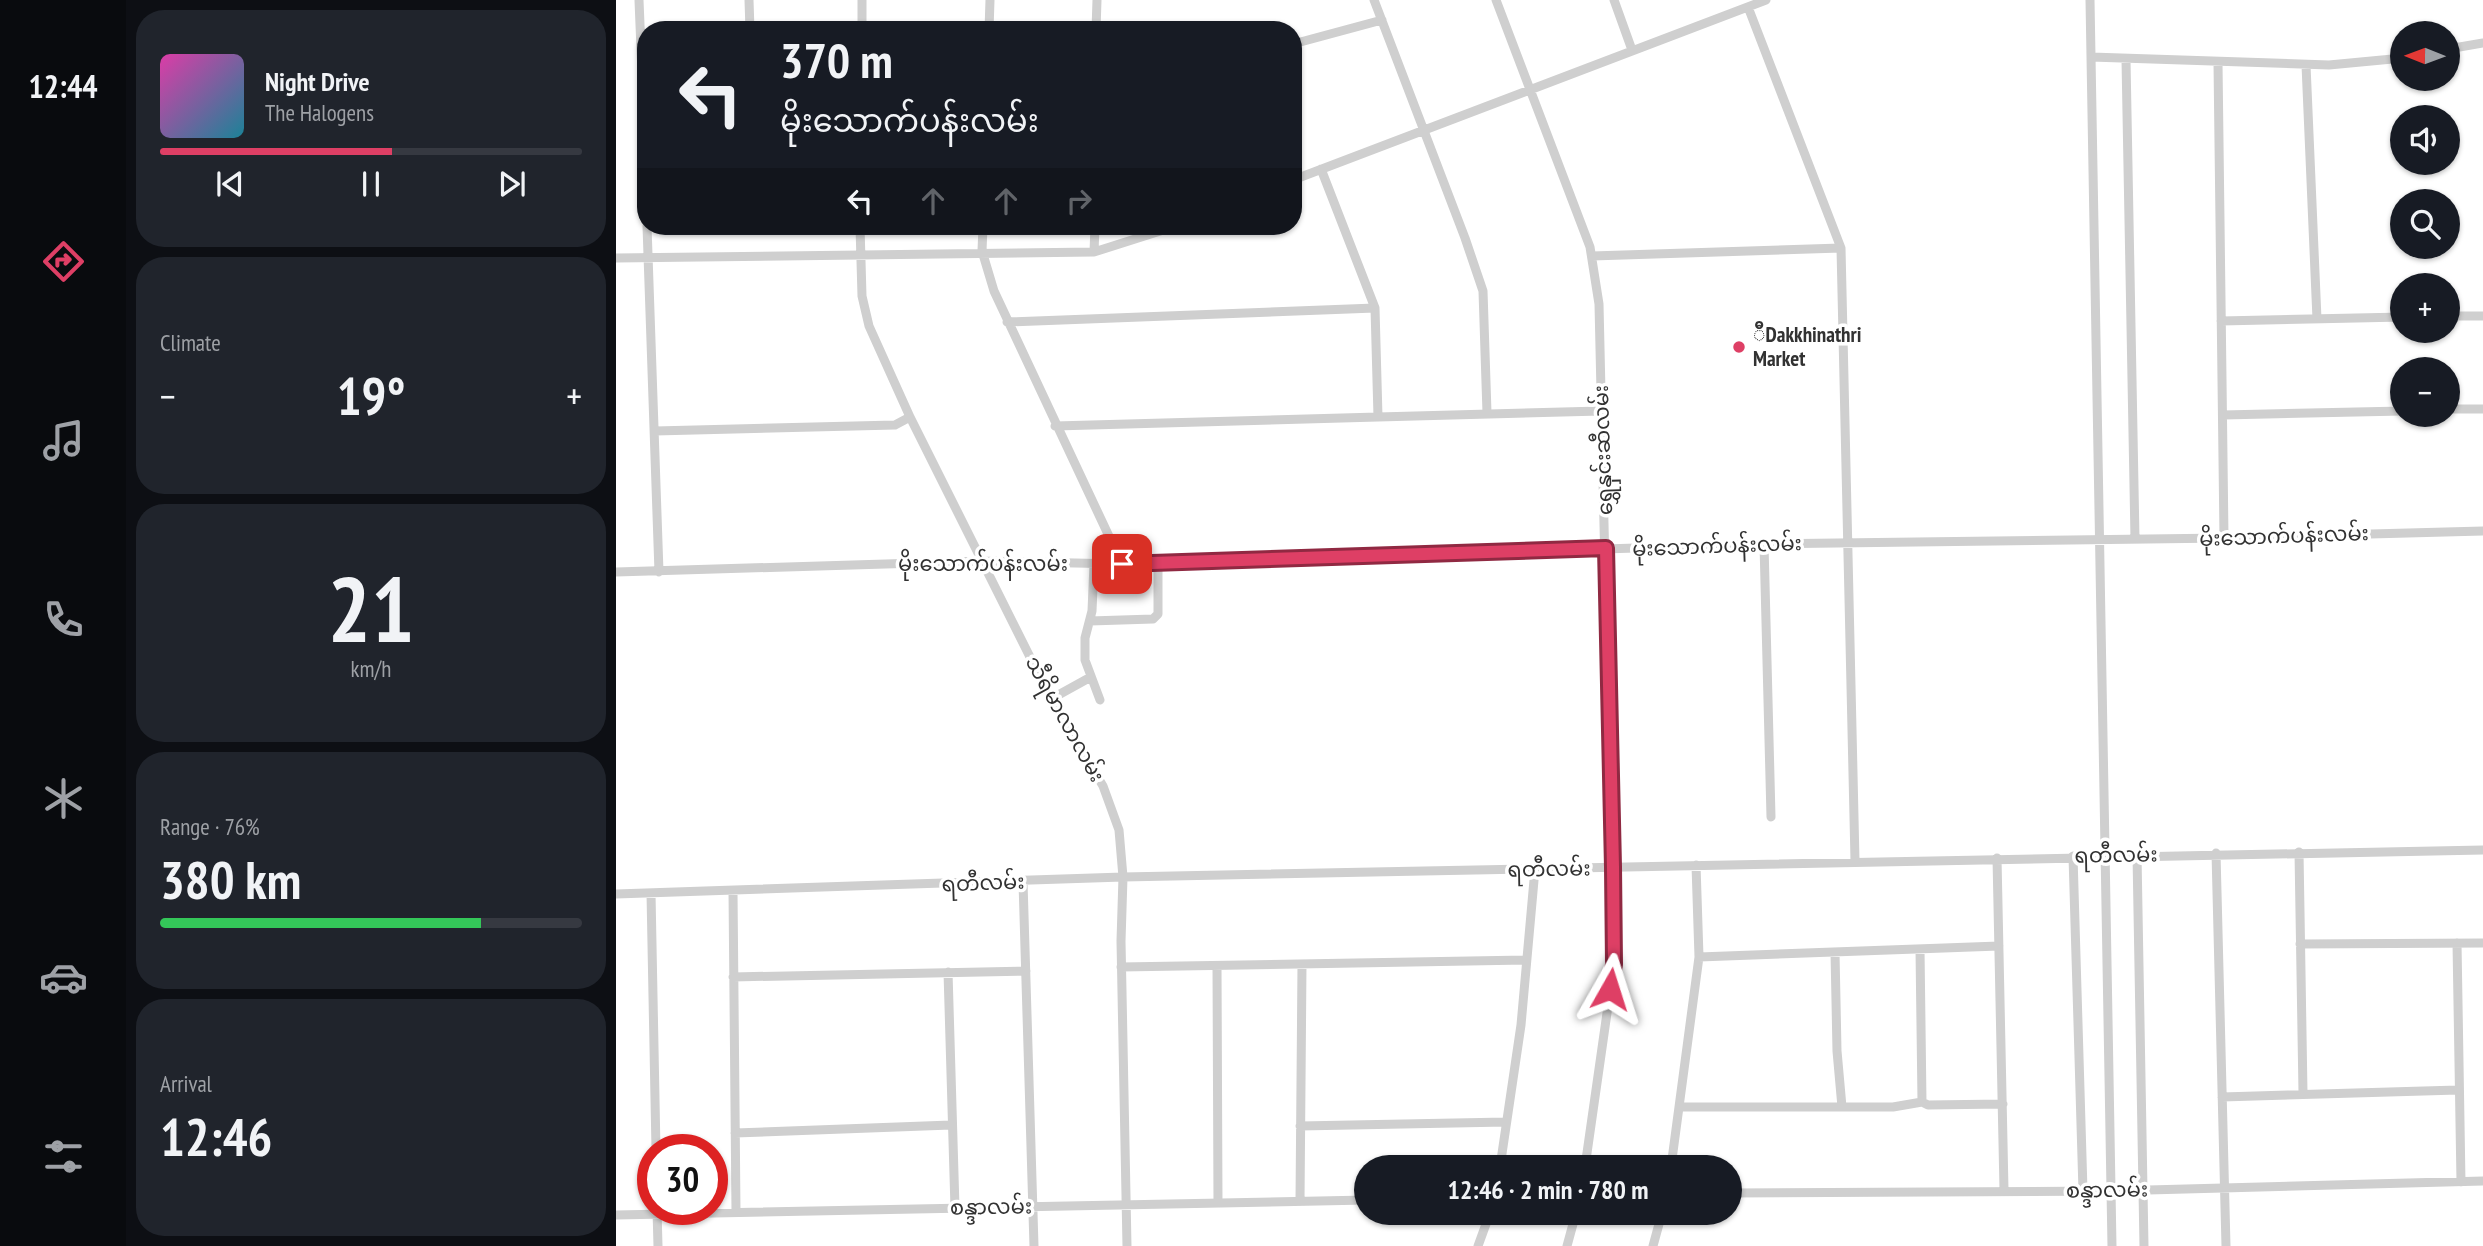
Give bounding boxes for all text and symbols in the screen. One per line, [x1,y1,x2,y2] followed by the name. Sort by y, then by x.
[2390,21,2460,91] north arrow
[2390,21,2460,427] map controls
[780,28,893,92] text: 370 m
[665,49,756,140] icon: left
[28,65,98,107] text: 12:44
[265,65,370,98] text: Night Drive
[265,98,374,127] text: The Halogens
[780,99,1039,141] text: မိုးသောက်ပန်းလမ်း
[2390,105,2460,175] button: sound
[211,165,249,203] icon: previous
[352,165,390,203] icon: pause
[493,165,531,203] icon: next
[841,182,879,220] icon: left
[914,182,952,220] icon: ahead
[987,182,1025,220] icon: ahead
[1060,182,1098,220] icon: right
[2390,189,2460,259] button: search
[39,237,88,286] icon: directions
[2390,273,2460,343] button: +
[1753,321,1861,372] place label: ီDakkhinathri Market
[160,328,221,357] text: Climate
[1731,339,1747,355] marker: ီDakkhinathri Market
[2390,357,2460,427] button: −
[337,362,405,429] text: 19°
[160,371,176,420] text: −
[566,371,582,420] text: +
[1585,384,1622,516] street label: ရွှေနှင်းဆီလမ်း
[39,416,88,465] icon: music
[2199,517,2369,556] street label: မိုးသောက်ပန်းလမ်း
[1632,527,1802,566] street label: မိုးသောက်ပန်းလမ်း
[1092,534,1152,594] pin
[1103,545,1141,583] icon: arrive
[898,548,1068,581] street label: မိုးသောက်ပန်းလမ်း
[328,549,415,667] text: 21
[39,595,88,644] icon: phone
[1016,650,1113,789] street label: သီရိမာလာလမ်း
[351,654,391,683] text: km/h
[39,774,88,823] icon: climate
[160,812,260,841] text: Range · 76%
[2074,838,2158,873] street label: ရတီလမ်း
[160,846,301,913] text: 380 km
[1507,852,1591,887] street label: ရတီလမ်း
[941,866,1025,901] street label: ရတီလမ်း
[1573,952,1647,1026] position arrow
[39,953,88,1002] icon: car
[160,1069,212,1098] text: Arrival
[160,1103,272,1170] text: 12:46
[39,1132,88,1181] icon: filters
[637,1134,728,1225] speed limit sign: 30
[1448,1173,1648,1206] text: 12:46 · 2 min · 780 m
[2066,1173,2148,1208] street label: စန္ဒာလမ်း
[950,1190,1032,1225] street label: စန္ဒာလမ်း

